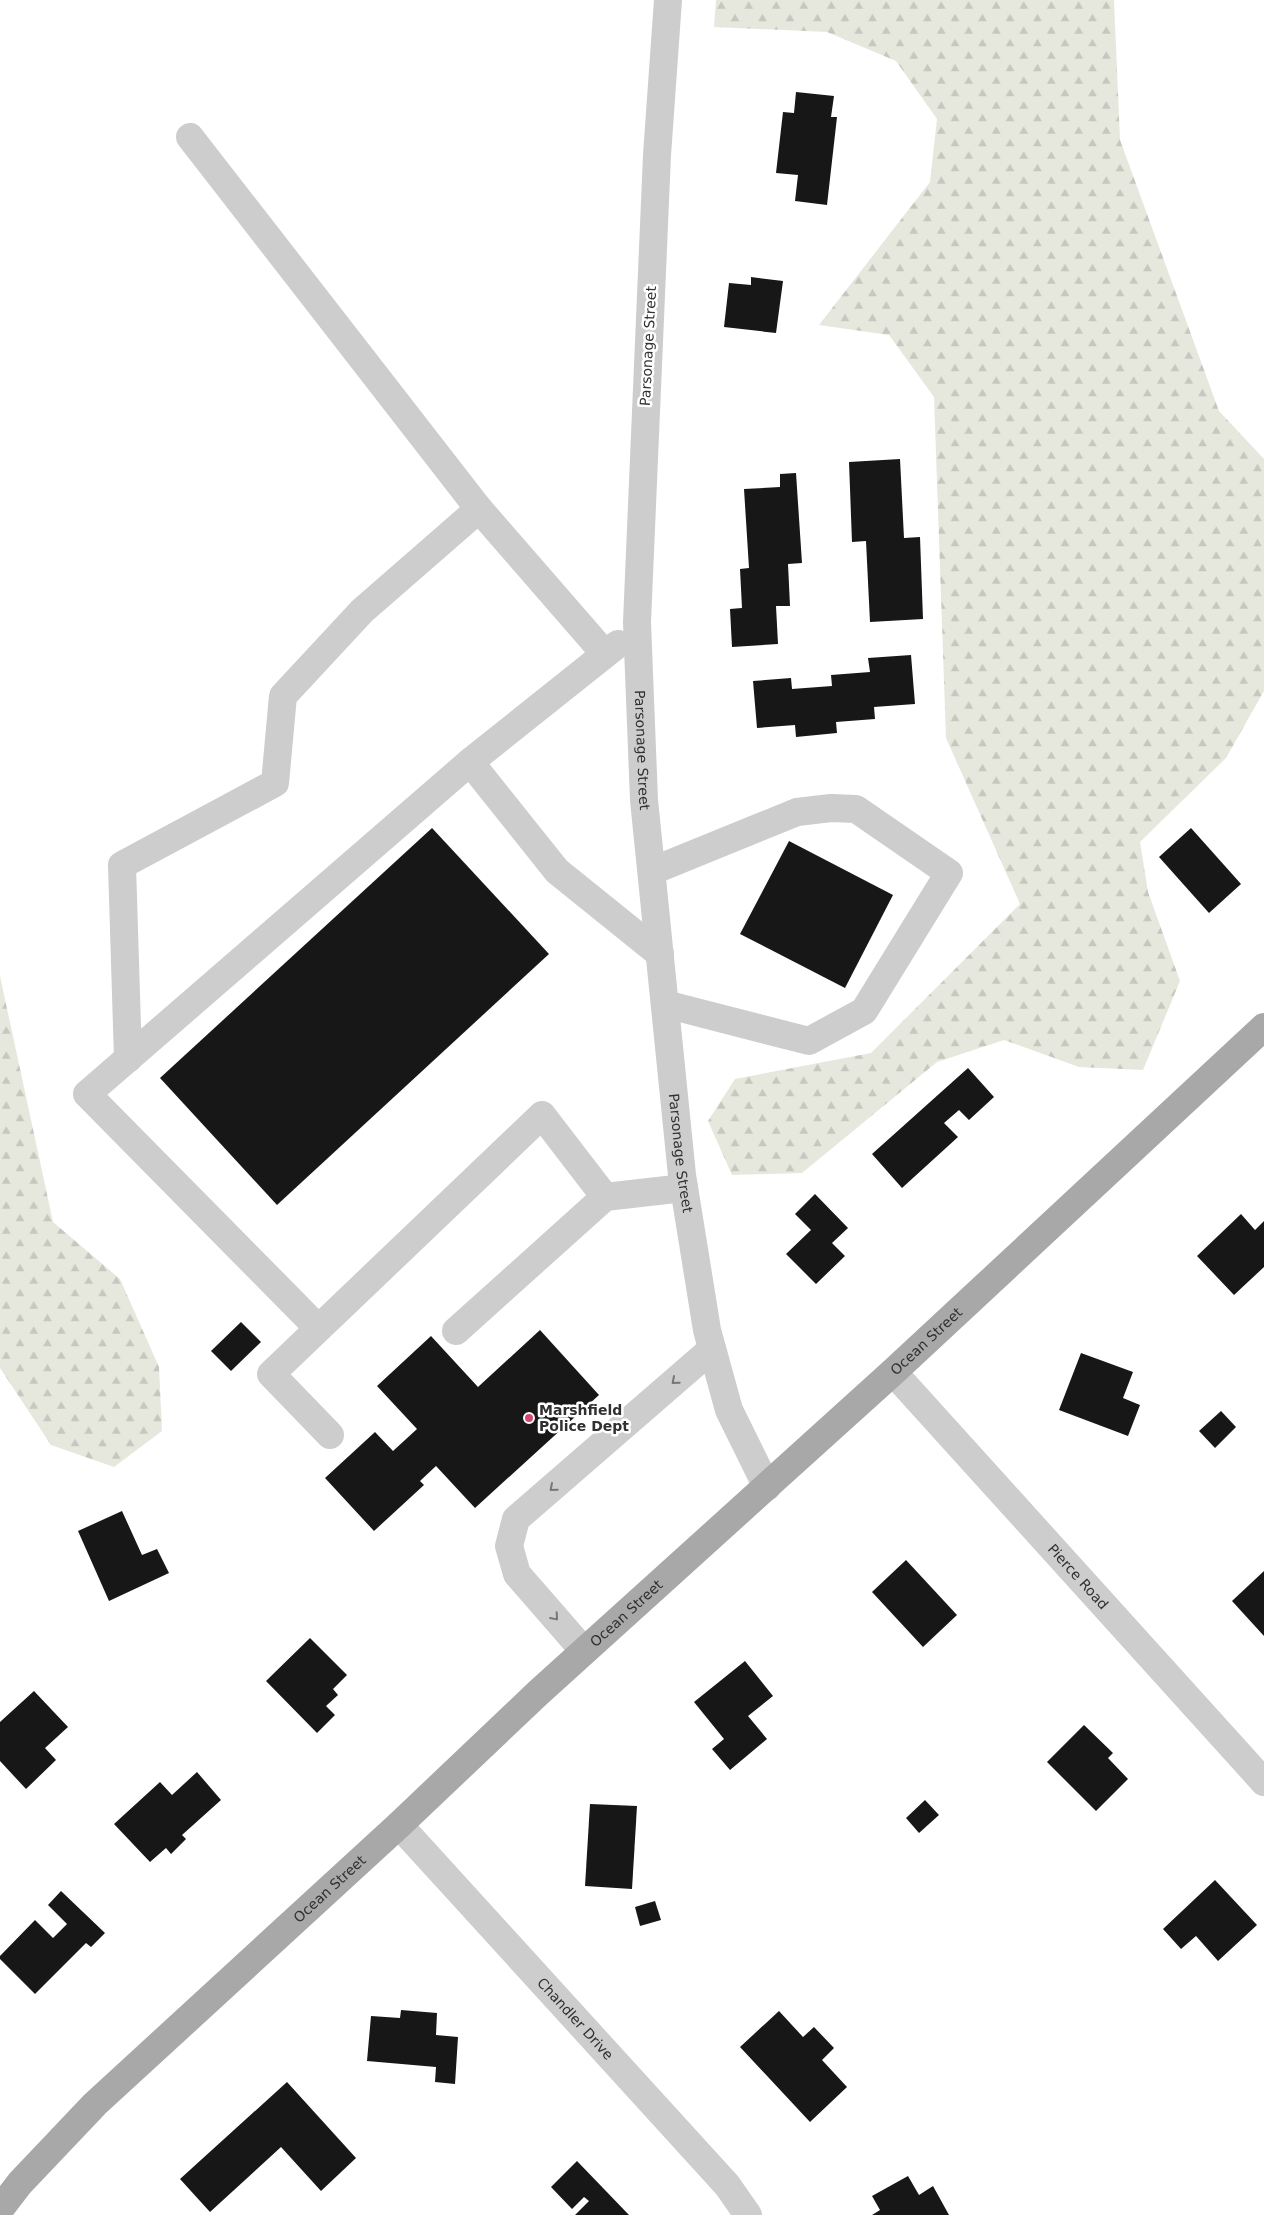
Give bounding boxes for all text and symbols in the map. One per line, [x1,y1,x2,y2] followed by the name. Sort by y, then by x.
[637,285,659,406] street label: Parsonage Street
[632,690,653,811] street label: Parsonage Street
[666,1093,696,1214] street label: Parsonage Street
[887,1304,966,1378] street label: Ocean Street
[672,1375,681,1384] one-way arrow
[539,1402,629,1434] place label: Marshfield Police Dept
[523,1412,535,1424] marker: Marshfield Police Dept
[549,1482,558,1491] one-way arrow
[1045,1541,1112,1612] street label: Pierce Road
[587,1576,666,1650] street label: Ocean Street
[549,1612,558,1621] one-way arrow
[290,1852,369,1926] street label: Ocean Street
[534,1974,617,2063] street label: Chandler Drive

